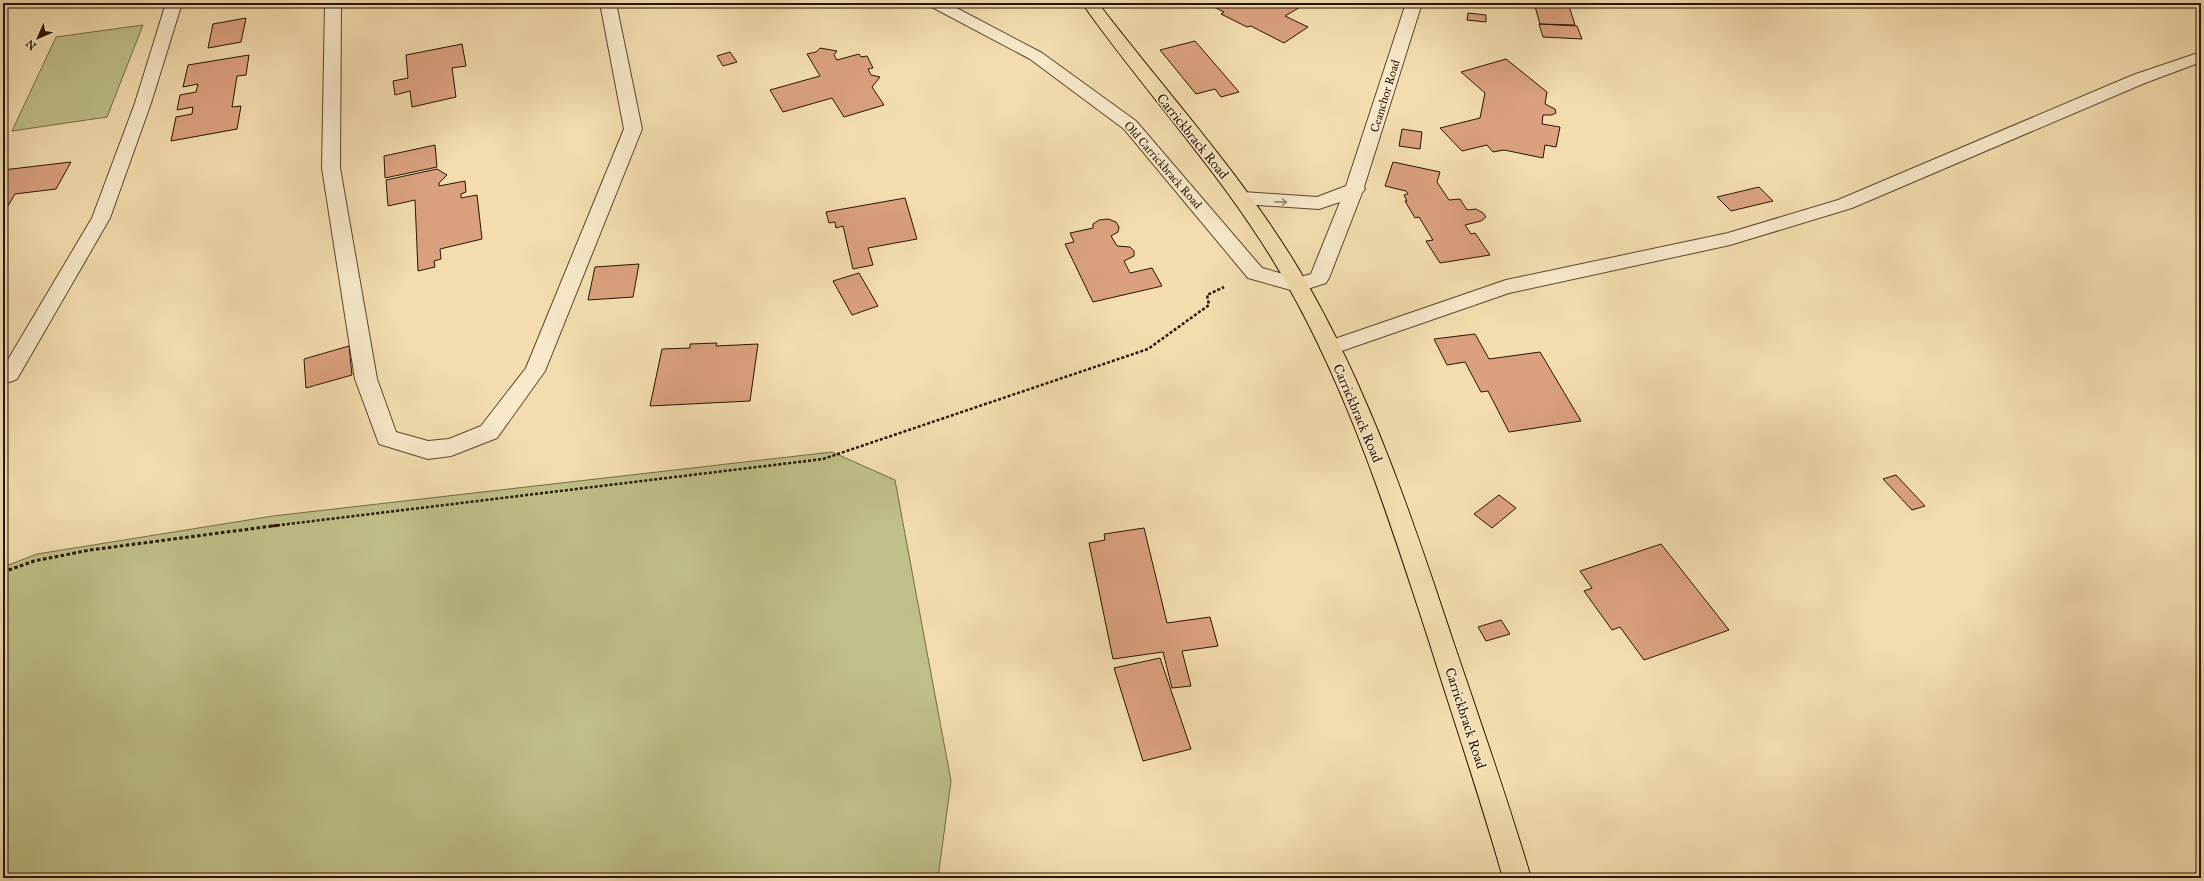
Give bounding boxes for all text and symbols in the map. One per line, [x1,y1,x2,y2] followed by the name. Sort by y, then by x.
[18,18,58,58] north arrow
[23,36,39,53] text: N
[1367,58,1403,134] street label: Ceanchor Road
[1153,90,1232,183] street label: Carrickbrack Road
[1121,118,1205,212] street label: Old Carrickbrack Road
[1274,198,1287,205] one-way arrow
[1329,361,1386,465] street label: Carrickbrack Road
[1441,665,1490,771] street label: Carrickbrack Road

